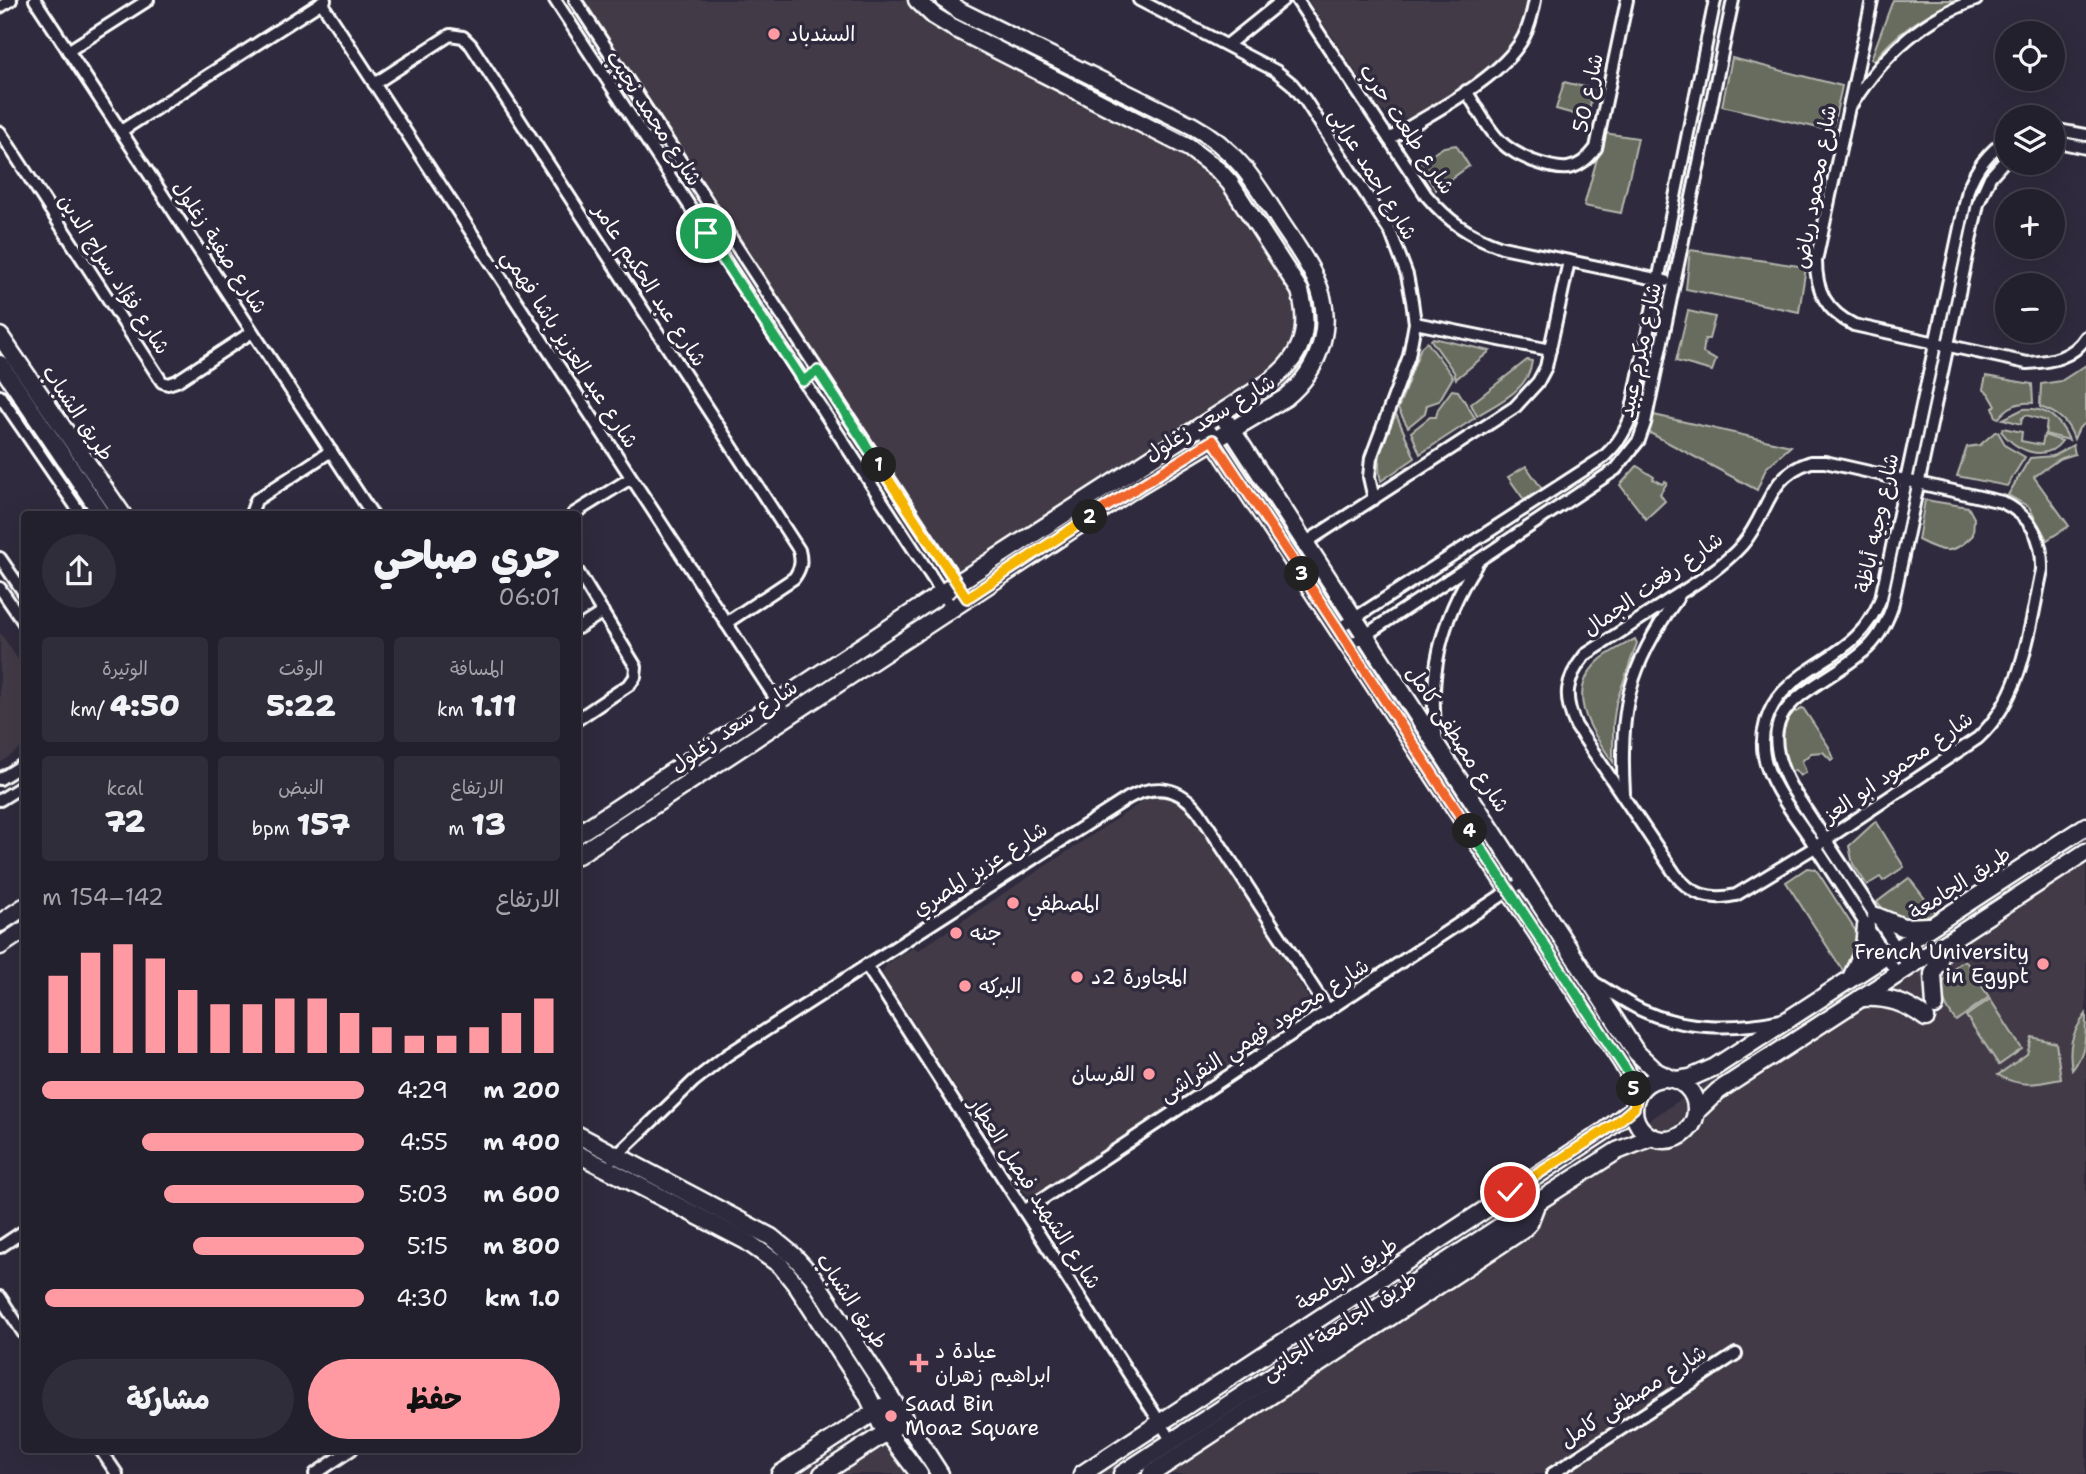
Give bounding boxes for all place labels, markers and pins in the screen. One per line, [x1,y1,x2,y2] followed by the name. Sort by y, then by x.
[788,20,855,48] place label: السندباد
[766,26,782,42] marker: السندباد
[676,203,736,263] pin
[862,448,896,482] pin: 1
[1072,500,1108,534] pin: 2
[1284,556,1320,592] pin: 3
[1452,814,1488,848] pin: 4
[1027,889,1100,922] place label: المصطفي
[1005,895,1021,911] marker: المصطفي
[970,919,1002,947] place label: جنه
[948,925,964,941] marker: جنه
[1854,938,2029,990] place label: French University in Egypt
[2035,956,2051,972] marker: French University in Egypt
[1091,963,1188,991] place label: المجاورة 2د
[1069,969,1085,985] marker: المجاورة 2د
[979,972,1021,1000] place label: البركه
[957,978,973,994] marker: البركه
[1071,1060,1135,1088] place label: الفرسان
[1141,1066,1157,1082] marker: الفرسان
[1616,1072,1652,1106] pin: 5
[1480,1162,1540,1222] pin
[935,1337,1051,1391] place label: عيادة د ابراهيم زهران
[909,1353,929,1373] marker: عيادة د ابراهيم زهران
[905,1390,1039,1442] place label: Saad Bin Moaz Square
[883,1408,899,1424] marker: Saad Bin Moaz Square

